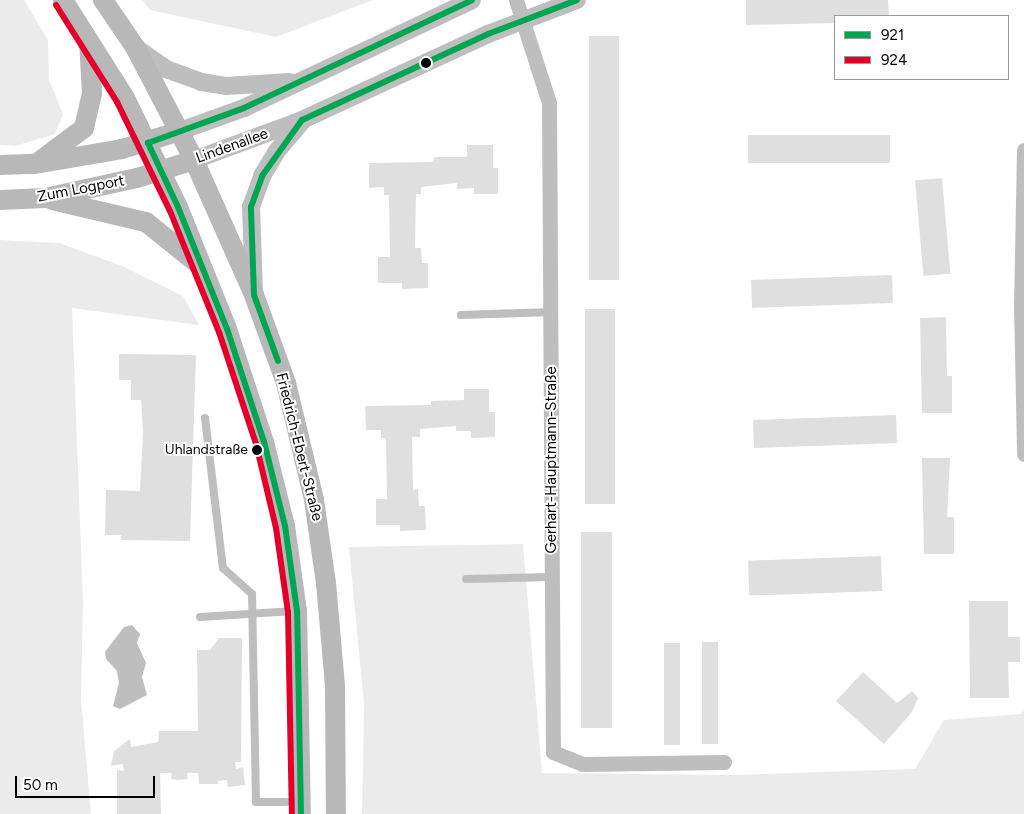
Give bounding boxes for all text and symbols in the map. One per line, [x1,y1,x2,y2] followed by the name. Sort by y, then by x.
[834,15,1009,80] legend
[881,26,904,44] text: 921
[881,51,907,69] text: 924
[421,58,431,68] unlabelled marker
[193,125,271,167] street label: Lindenallee
[36,172,126,206] street label: Zum Logport
[543,366,561,554] street label: Gerhart-Hauptmann-Straße
[272,371,326,523] street label: Friedrich-Ebert-Straße
[165,442,248,458] place label: Uhlandstraße
[252,445,262,455] marker: Uhlandstraße
[18,766,158,798] scale bar
[23,776,58,794] text: 50 m

